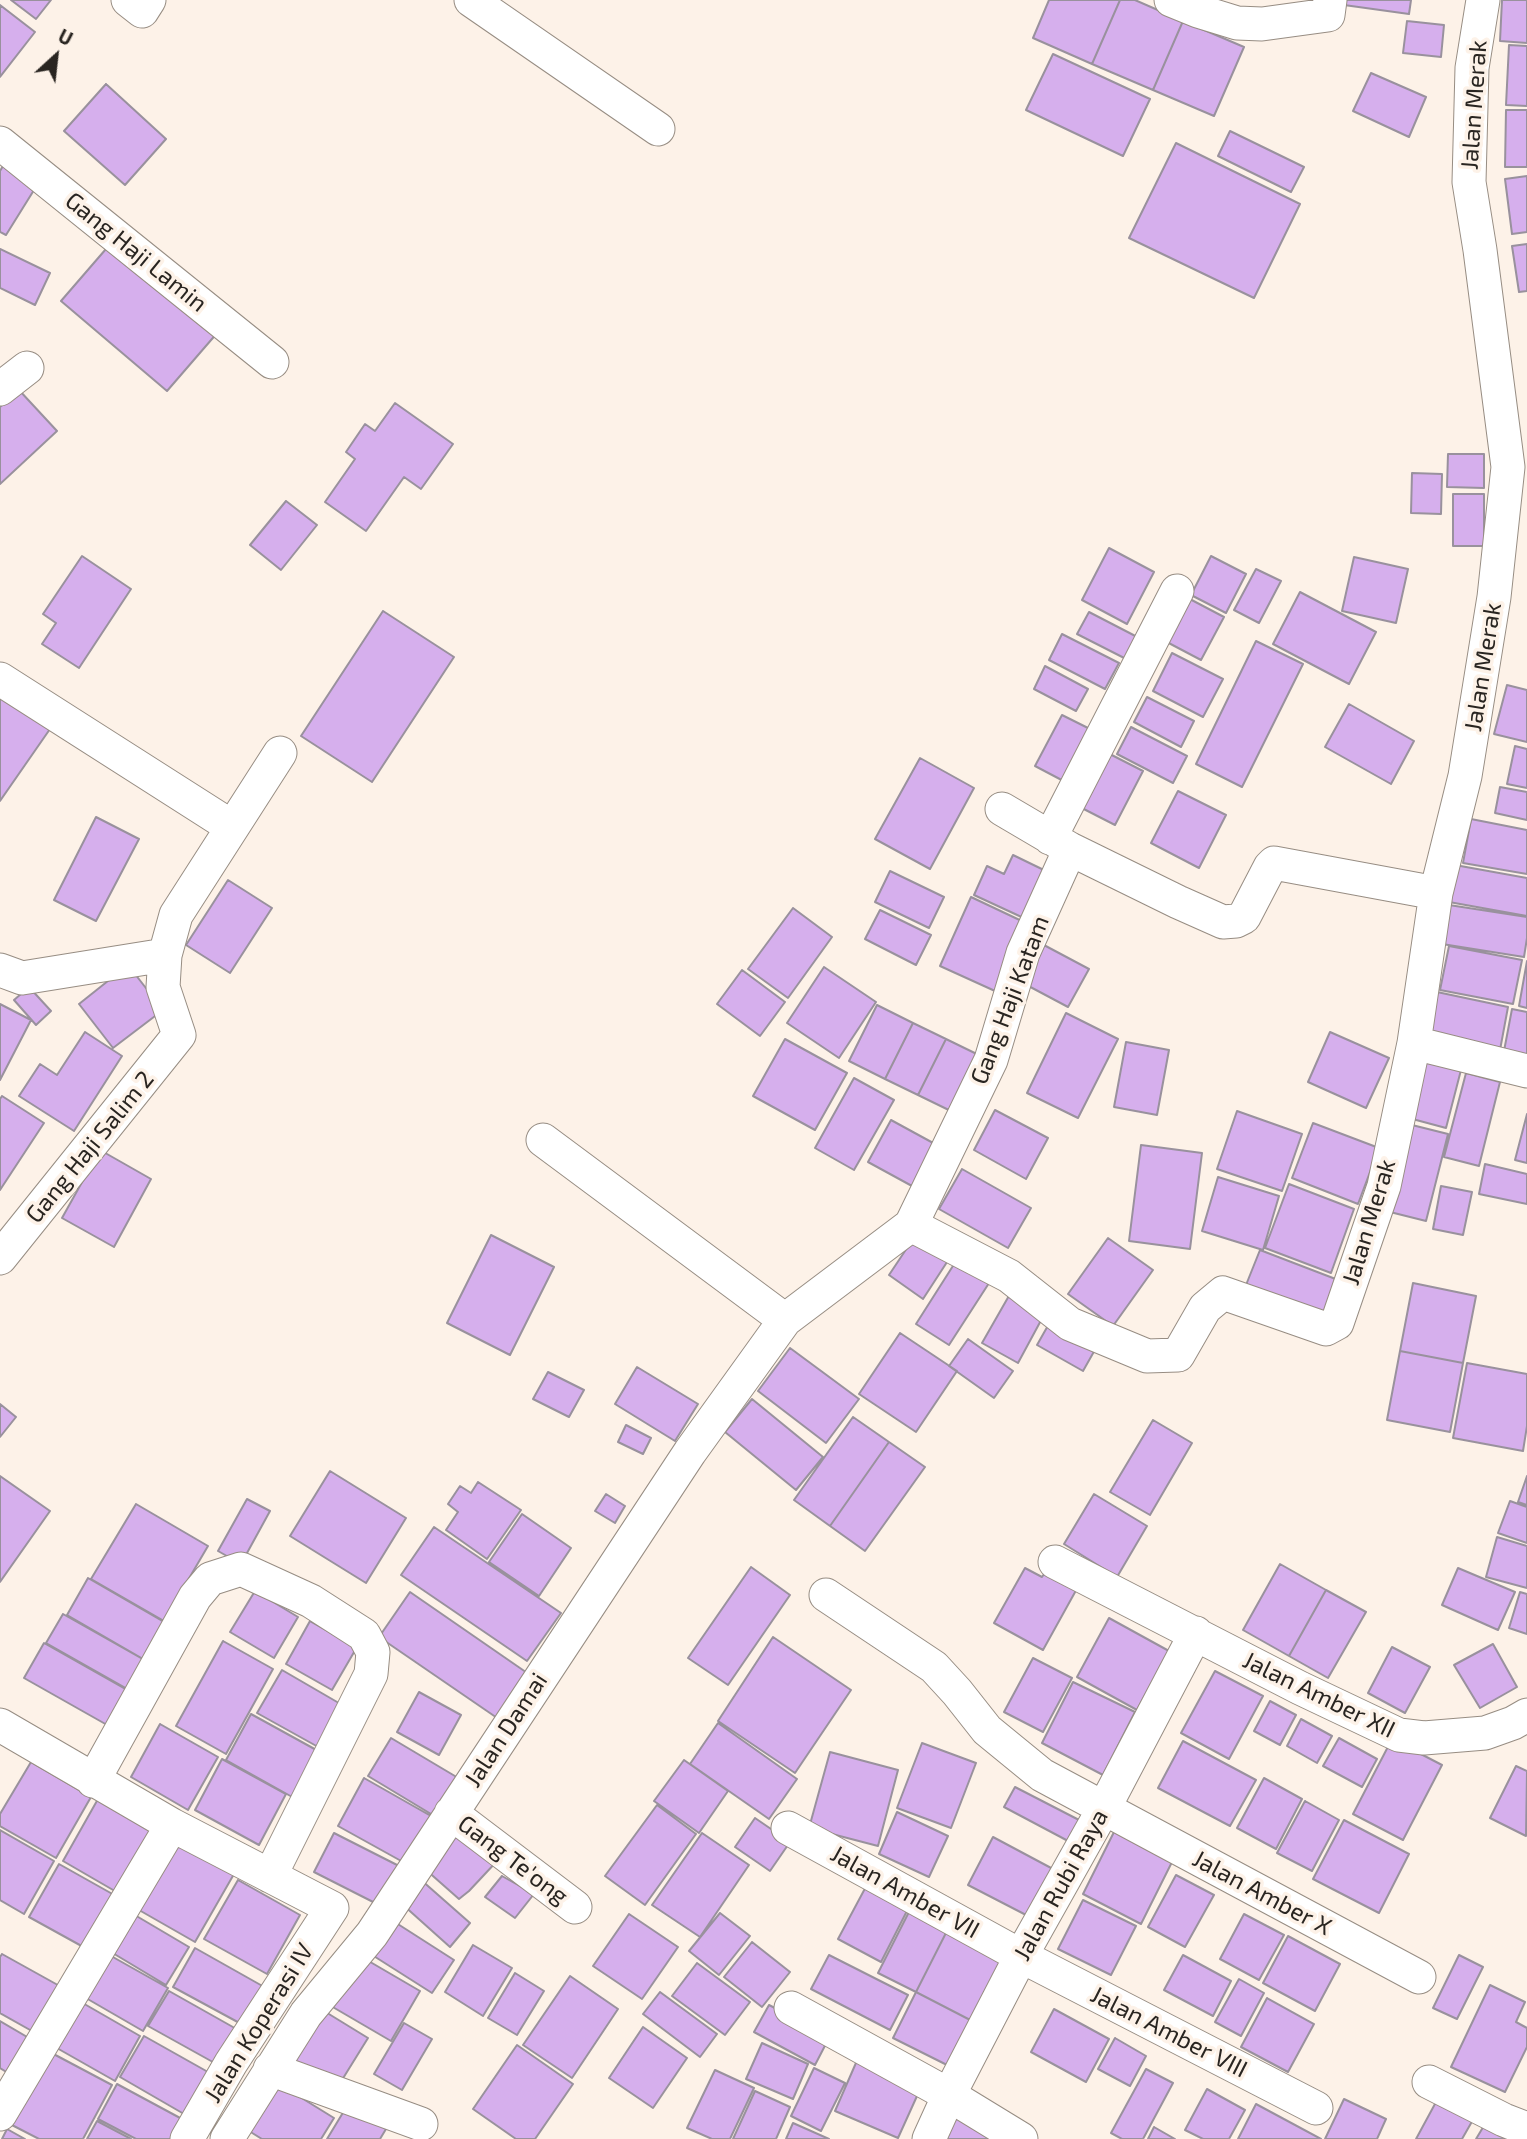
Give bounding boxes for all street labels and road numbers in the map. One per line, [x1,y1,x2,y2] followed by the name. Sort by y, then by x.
[1455,39,1493,171] street label: Jalan Merak
[59,186,213,318] street label: Gang Haji Lamin
[1459,601,1507,733] street label: Jalan Merak
[965,912,1055,1088] street label: Gang Haji Katam
[20,1065,160,1229] street label: Gang Haji Salim 2
[1336,1156,1402,1288] street label: Jalan Merak
[1238,1646,1400,1744] street label: Jalan Amber XII
[458,1668,554,1792] street label: Jalan Damai
[1008,1804,1114,1966] street label: Jalan Rubi Raya
[452,1809,574,1911] street label: Gang Te'ong
[826,1839,984,1945] street label: Jalan Amber VII
[1188,1844,1336,1942] street label: Jalan Amber X
[198,1938,320,2108] street label: Jalan Koperasi IV
[1086,1980,1252,2084] street label: Jalan Amber VIII

